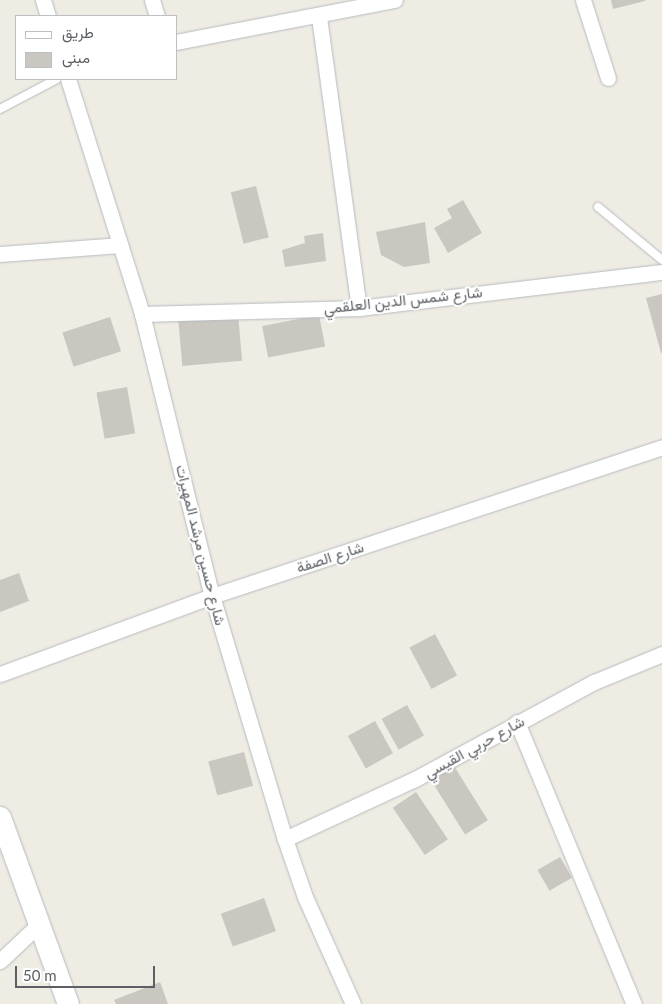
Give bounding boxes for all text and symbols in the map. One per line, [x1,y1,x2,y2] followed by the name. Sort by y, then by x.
[15,15,178,80] legend
[62,23,94,41] text: طريق
[62,48,90,66] text: مبنى
[323,283,483,317] street label: شارع شمس الدين العلقمي
[172,463,230,627] street label: شارع حسين مرشد المهيرات
[294,538,366,576] street label: شارع الصفة
[421,712,527,782] street label: شارع حربي القيسي
[18,956,158,988] scale bar
[23,966,57,984] text: 50 m

